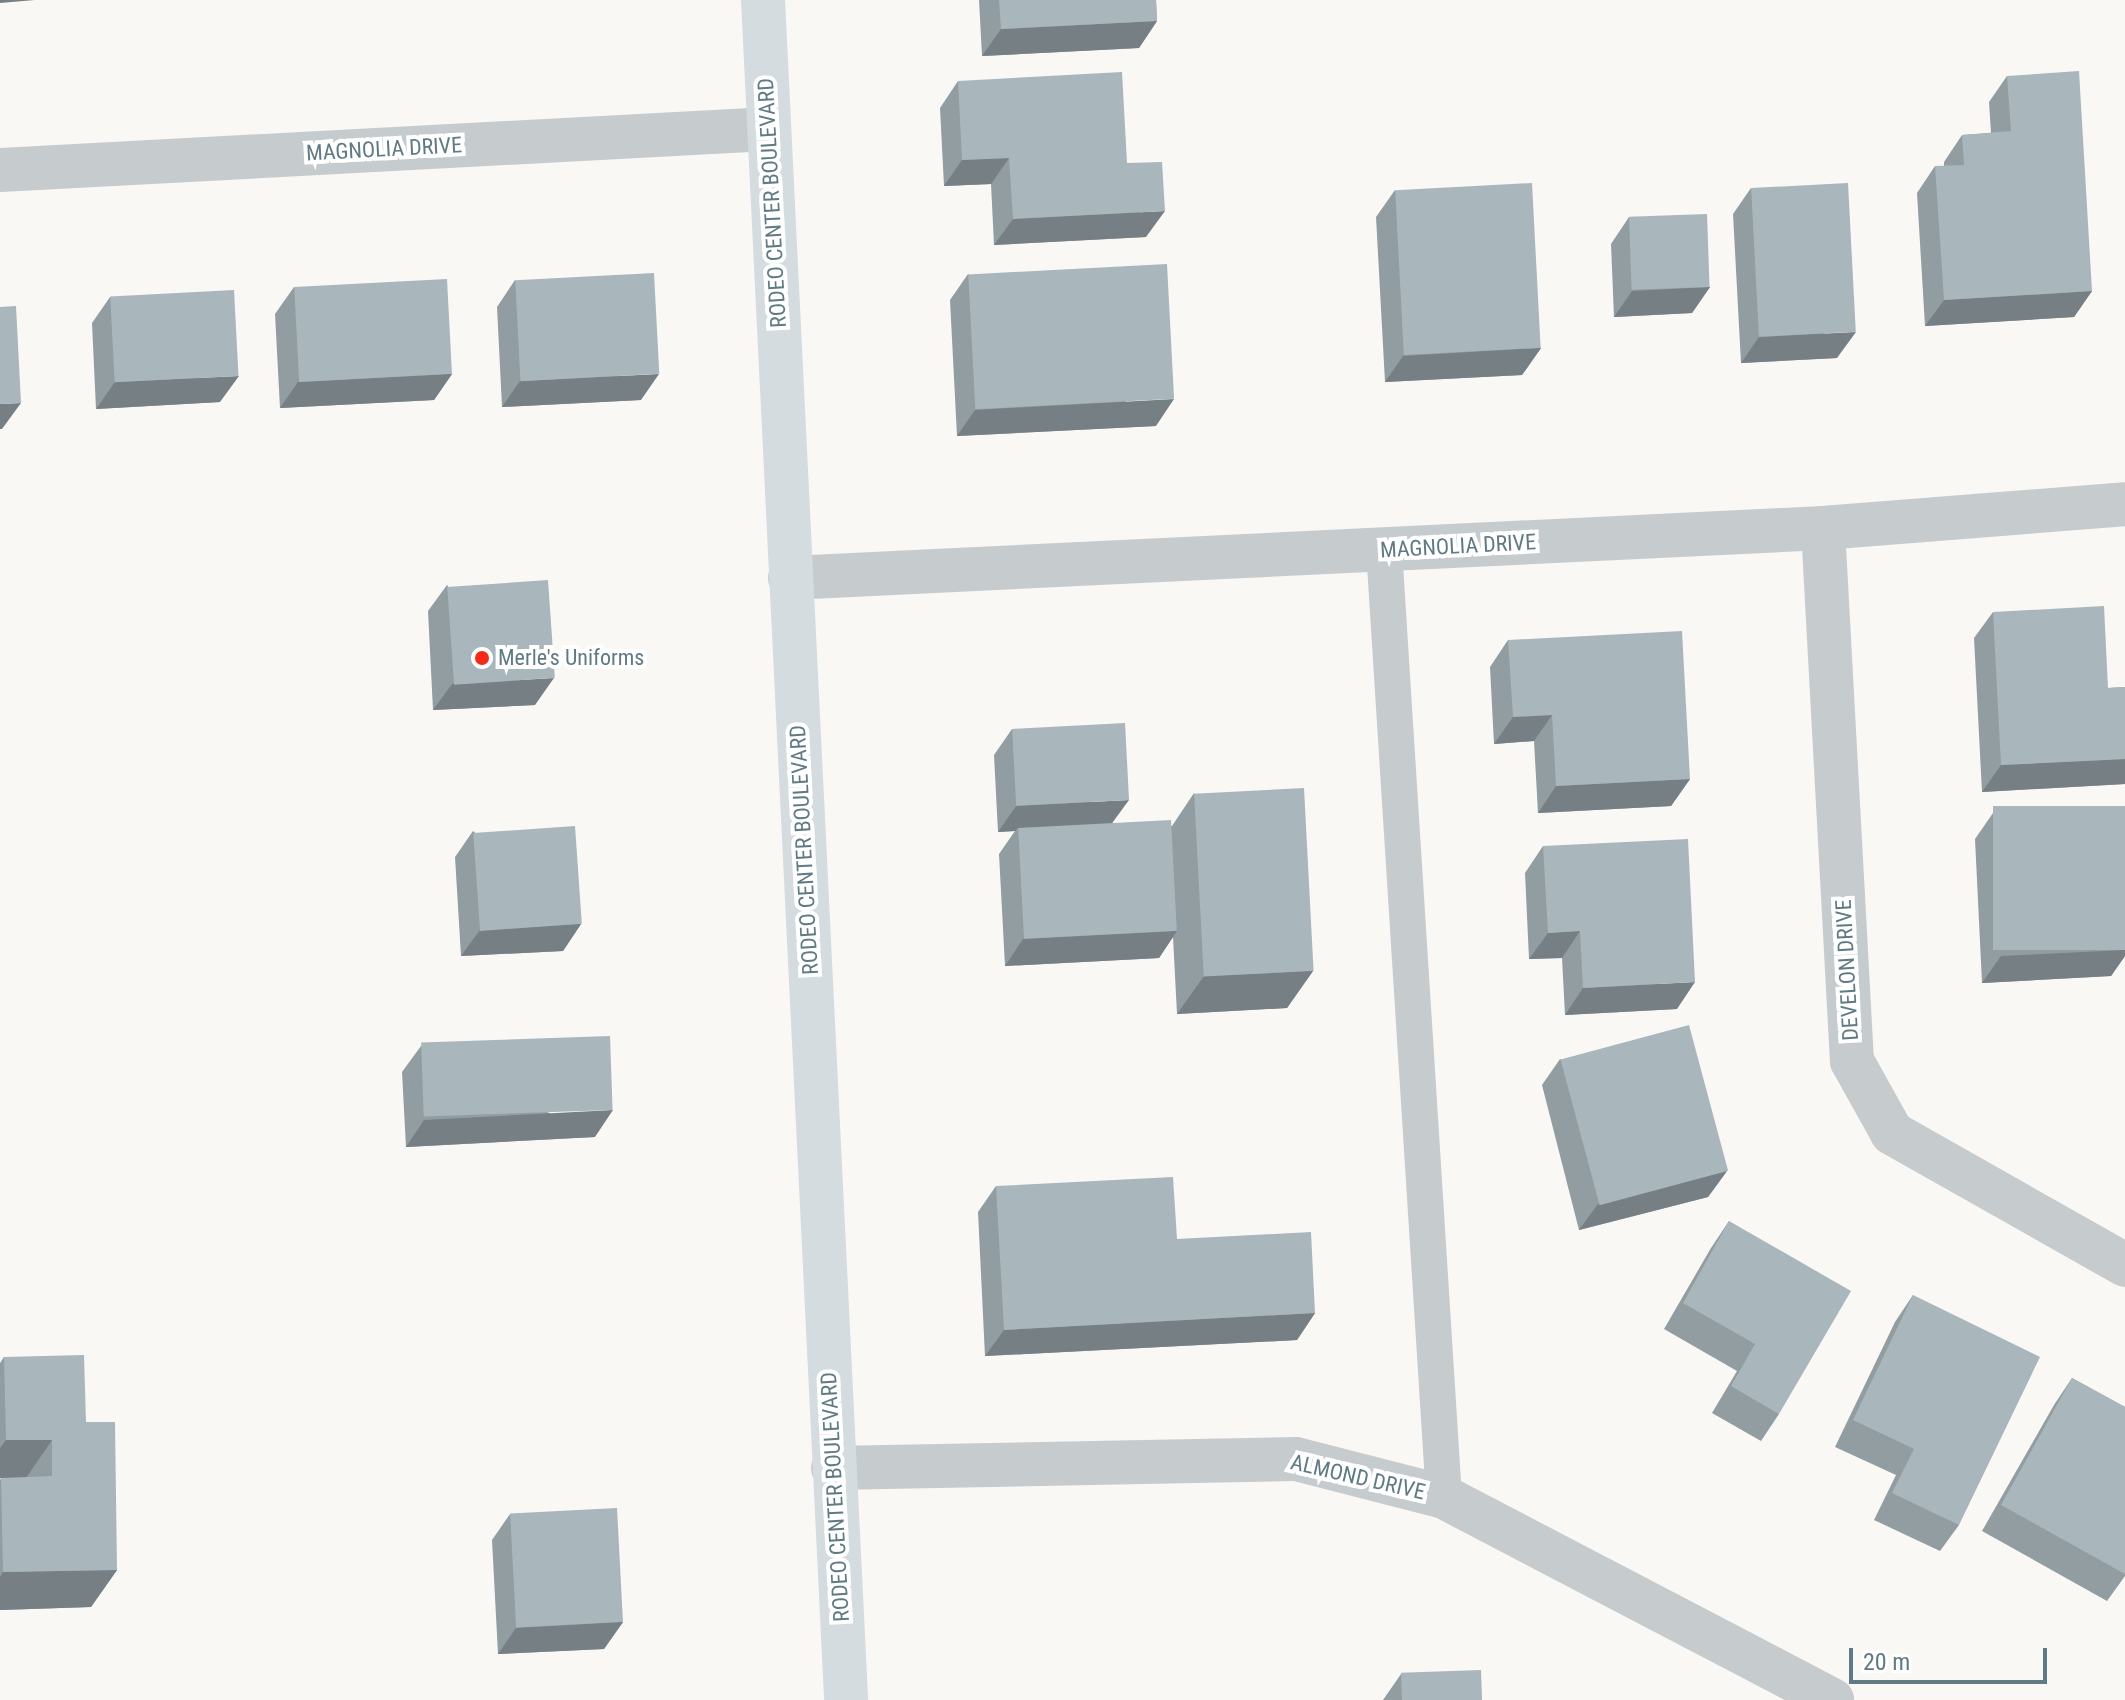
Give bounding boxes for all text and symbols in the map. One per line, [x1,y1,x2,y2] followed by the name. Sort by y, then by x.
[752,78,792,328] street label: RODEO CENTER BOULEVARD
[305,132,463,166] street label: MAGNOLIA DRIVE
[1379,529,1537,563] street label: MAGNOLIA DRIVE
[498,645,644,671] place label: Merle's Uniforms
[473,649,491,667] marker: Merle's Uniforms
[784,725,824,975] street label: RODEO CENTER BOULEVARD
[1830,899,1864,1041] street label: DEVELON DRIVE
[815,1372,855,1622] street label: RODEO CENTER BOULEVARD
[1288,1449,1428,1505] street label: ALMOND DRIVE
[1853,1632,2051,1682] scale bar
[1863,1648,1910,1676] text: 20 m

